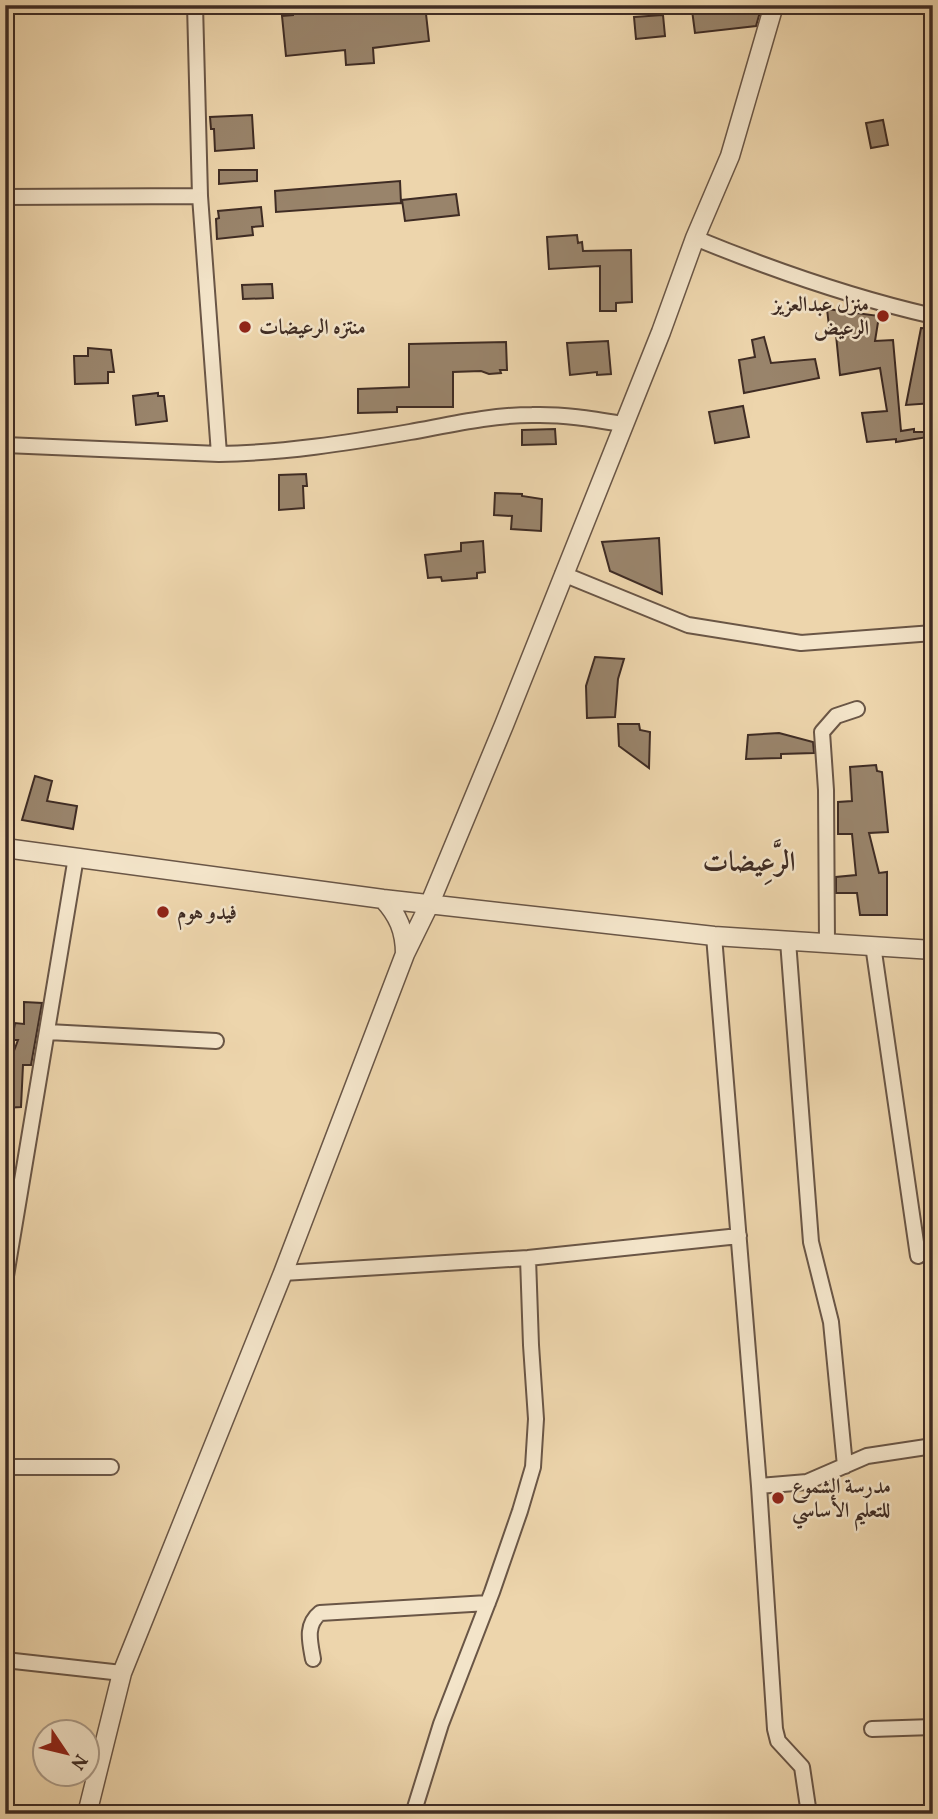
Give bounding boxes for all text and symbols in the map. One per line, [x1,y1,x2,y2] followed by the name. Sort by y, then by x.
[770,291,869,344] place label: منزل عبدالعزيز الرعيض
[875,308,891,324] marker: منزل عبدالعزيز الرعيض
[259,314,366,343] place label: منتزه الرعيضات
[237,319,253,335] marker: منتزه الرعيضات
[702,839,796,885] district label: الرَّعِيضات
[177,899,237,931] place label: فيدو هوم
[155,904,171,920] marker: فيدو هوم
[792,1473,891,1531] place label: مدرسة الشموع للتعليم الأساسي
[770,1490,786,1506] marker: مدرسة الشموع للتعليم الأساسي
[32,1717,102,1787] north arrow
[64,1748,93,1775] text: N

